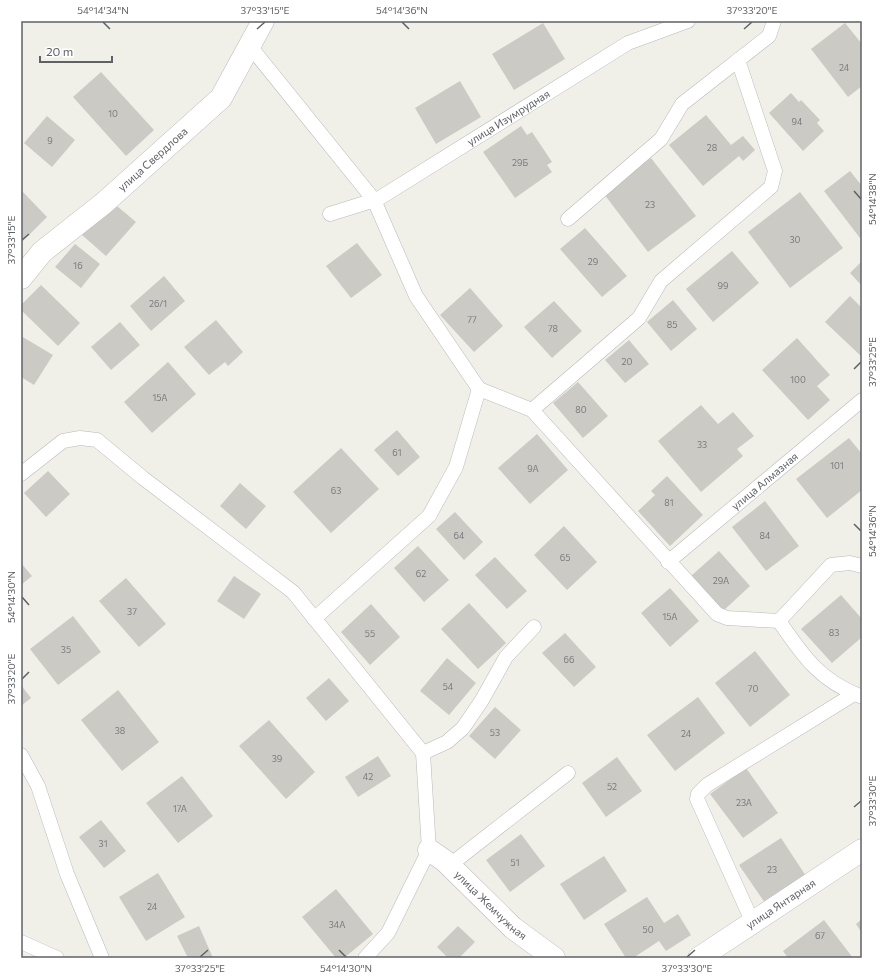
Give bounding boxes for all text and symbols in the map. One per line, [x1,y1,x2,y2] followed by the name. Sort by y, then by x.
[77,4,129,16] text: 54°14'34"N
[241,4,289,16] text: 37°33'15"E
[376,4,428,16] text: 54°14'36"N
[727,4,777,16] text: 37°33'20"E
[40,38,112,64] scale bar
[46,44,73,58] text: 20 m
[839,62,850,73] house number: 24
[464,87,552,148] street label: улица Изумрудная
[108,108,118,119] house number: 10
[792,116,803,127] house number: 94
[115,124,190,193] street label: улица Свердлова
[47,135,53,146] house number: 9
[707,142,717,153] house number: 28
[512,157,528,168] house number: 29Б
[866,173,878,225] text: 54°14'38"N
[645,199,655,210] house number: 23
[5,216,17,264] text: 37°33'15"E
[789,234,801,245] house number: 30
[588,256,598,267] house number: 29
[73,260,83,271] house number: 16
[718,280,728,291] house number: 99
[149,298,167,309] house number: 26/1
[467,314,477,325] house number: 77
[667,319,677,330] house number: 85
[548,323,558,334] house number: 78
[866,337,878,387] text: 37°33'25"E
[622,356,633,367] house number: 20
[790,374,806,385] house number: 100
[152,392,168,403] house number: 15А
[575,404,587,415] house number: 80
[697,439,707,450] house number: 33
[392,447,402,458] house number: 61
[728,449,800,512] street label: улица Алмазная
[830,460,844,471] house number: 101
[527,463,539,474] house number: 9А
[331,485,341,496] house number: 63
[664,497,674,508] house number: 81
[866,505,878,557] text: 54°14'36"N
[454,530,465,541] house number: 64
[760,530,771,541] house number: 84
[560,552,570,563] house number: 65
[416,568,426,579] house number: 62
[5,571,17,623] text: 54°14'30"N
[713,575,729,586] house number: 29А
[127,606,137,617] house number: 37
[662,611,678,622] house number: 15А
[829,627,839,638] house number: 83
[365,628,375,639] house number: 55
[61,644,71,655] house number: 35
[5,654,17,704] text: 37°33'20"E
[564,654,574,665] house number: 66
[443,681,454,692] house number: 54
[748,683,758,694] house number: 70
[115,725,125,736] house number: 38
[490,727,500,738] house number: 53
[681,728,692,739] house number: 24
[272,753,282,764] house number: 39
[363,771,373,782] house number: 42
[866,775,878,827] text: 37°33'30"E
[607,781,617,792] house number: 52
[736,797,752,808] house number: 23А
[173,803,187,814] house number: 17А
[99,838,107,849] house number: 31
[510,857,520,868] house number: 51
[767,864,777,875] house number: 23
[452,867,530,942] street label: улица Жемчужная
[743,876,818,931] street label: улица Янтарная
[147,901,158,912] house number: 24
[329,919,345,930] house number: 34А
[642,924,654,935] house number: 50
[815,930,825,941] house number: 67
[175,962,225,974] text: 37°33'25"E
[320,962,372,974] text: 54°14'30"N
[661,962,713,974] text: 37°33'30"E

